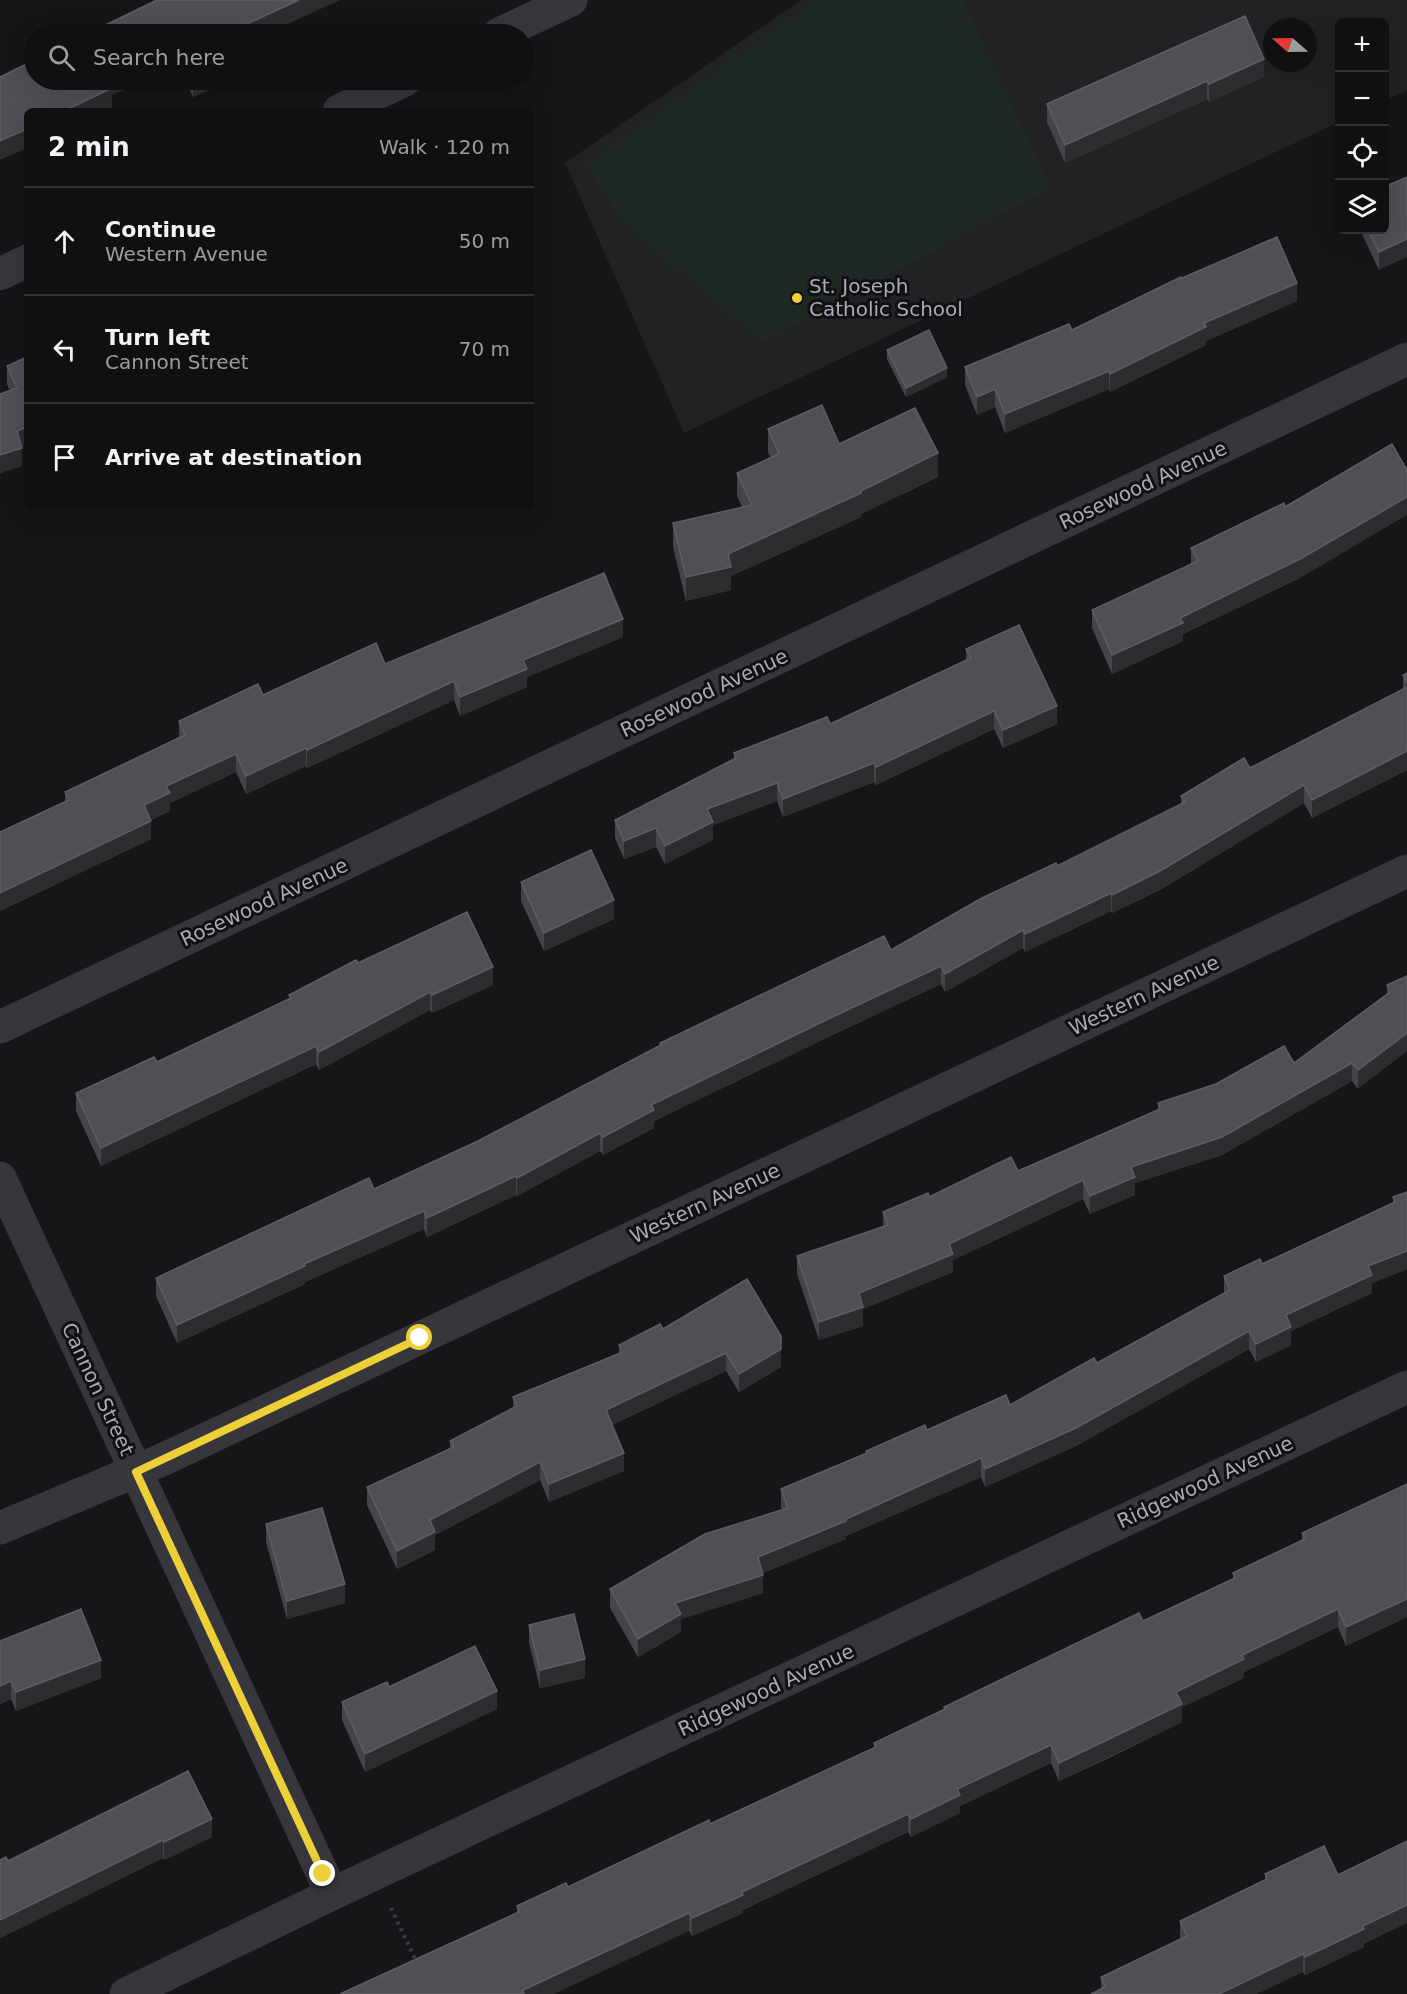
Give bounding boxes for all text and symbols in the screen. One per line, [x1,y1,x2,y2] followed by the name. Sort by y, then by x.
[1263,18,1317,72] north arrow
[1335,18,1389,234] map controls
[1335,18,1389,72] button: +
[24,24,534,90] search box
[45,41,78,74] icon: search
[93,45,225,70] text: Search here
[1335,72,1389,126] button: −
[1335,126,1389,180] button: locate
[48,132,130,162] text: 2 min
[379,135,510,159] text: Walk · 120 m
[1335,180,1389,234] button: layers
[105,217,216,242] text: Continue
[48,225,81,258] icon: ahead
[459,229,510,253] text: 50 m
[105,242,268,266] text: Western Avenue
[809,274,963,321] place label: St. Joseph Catholic School
[790,291,804,305] marker: St. Joseph Catholic School
[105,325,210,350] text: Turn left
[48,333,81,366] icon: left
[459,337,510,361] text: 70 m
[105,350,249,374] text: Cannon Street
[1055,436,1231,534] street label: Rosewood Avenue
[48,441,81,474] icon: arrive
[105,445,362,470] text: Arrive at destination
[616,644,792,742] street label: Rosewood Avenue
[176,853,352,951] street label: Rosewood Avenue
[1065,950,1223,1040] street label: Western Avenue
[626,1158,784,1248] street label: Western Avenue
[57,1319,139,1459] street label: Cannon Street
[406,1324,432,1350] route start
[1113,1431,1297,1533] street label: Ridgewood Avenue
[674,1639,858,1741] street label: Ridgewood Avenue
[309,1860,335,1886] route end

